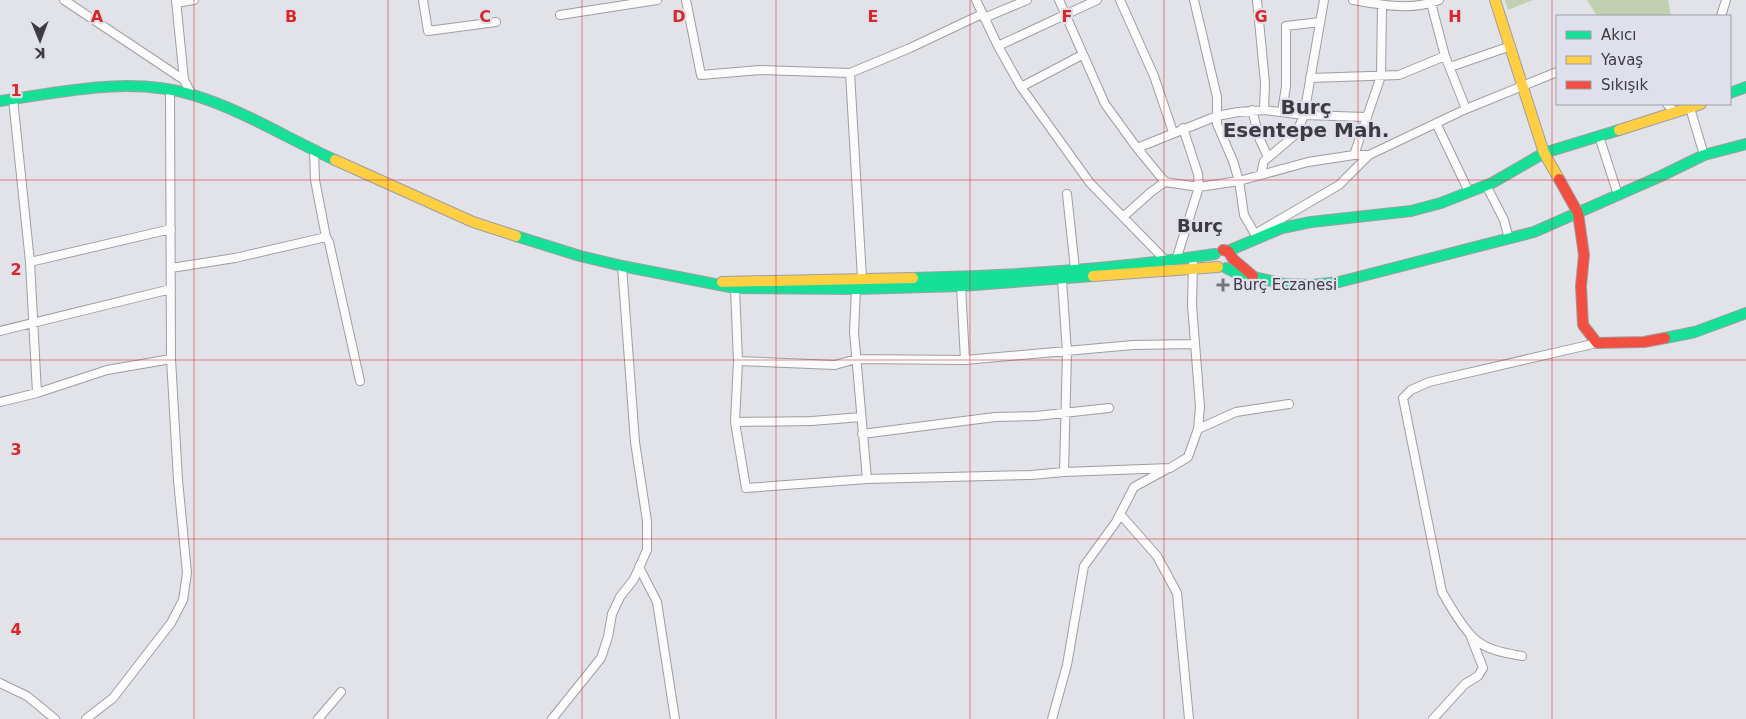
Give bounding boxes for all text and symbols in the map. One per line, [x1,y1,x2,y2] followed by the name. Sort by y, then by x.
[91,7,104,26] text: A
[285,7,297,26] text: B
[479,7,491,26] text: C
[672,7,686,26] text: D
[868,7,878,26] text: E
[1062,7,1072,26] text: F
[1254,7,1268,26] text: G
[1448,7,1462,26] text: H
[15,15,65,65] north arrow
[1556,15,1731,105] legend
[1601,26,1637,44] text: Akıcı
[34,45,46,61] text: K
[1600,51,1643,69] text: Yavaş
[1601,76,1649,94] text: Sıkışık
[10,81,22,100] text: 1
[1223,95,1389,142] district label: Burç Esentepe Mah.
[1177,215,1223,236] district label: Burç
[10,260,22,279] text: 2
[1233,276,1337,294] place label: Burç Eczanesi
[1217,279,1229,291] marker: Burç Eczanesi
[10,440,22,459] text: 3
[10,620,22,639] text: 4

